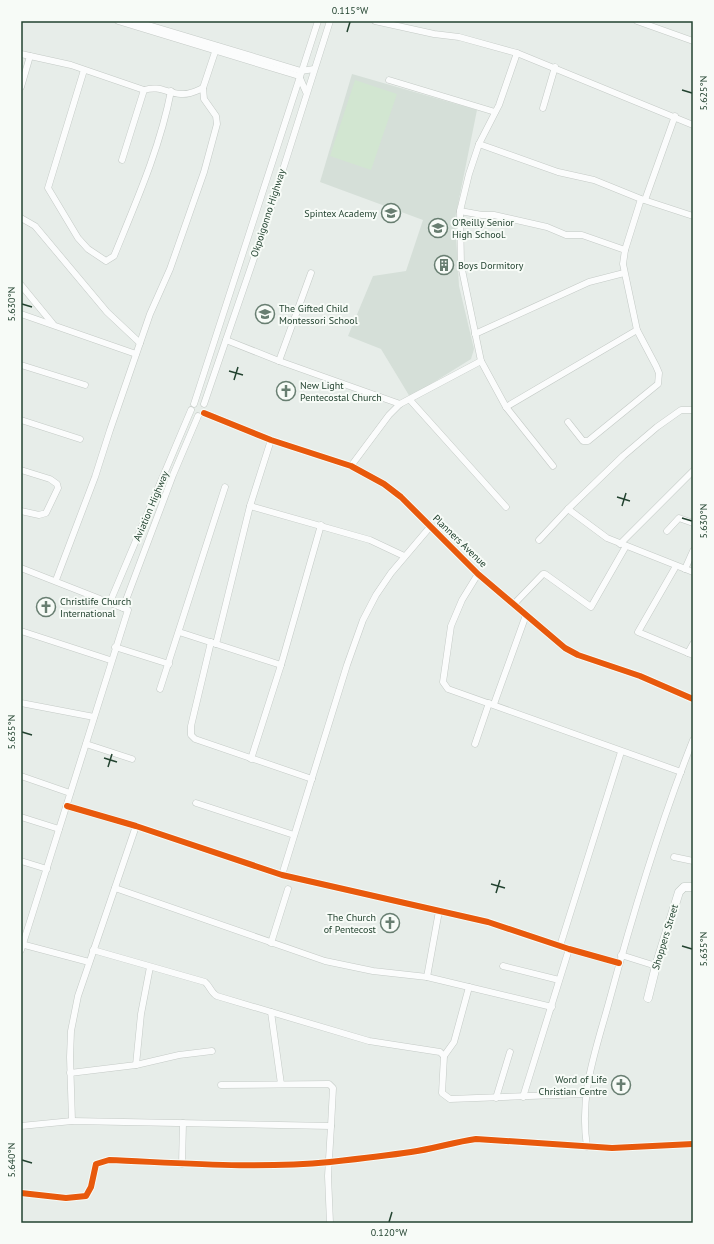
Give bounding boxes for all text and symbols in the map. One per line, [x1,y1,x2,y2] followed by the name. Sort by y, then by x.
[332,4,369,17] text: 0.115°W
[697,76,710,110] text: 5.625°N
[248,167,288,259] street label: Okpoigonno Highway
[380,202,402,224] school or university icon: Spintex Academy
[304,207,377,220] place label: Spintex Academy
[452,216,515,241] place label: O'Reilly Senior High School.
[427,217,449,239] school or university icon: O'Reilly Senior High School.
[433,254,455,276] building icon: Boys Dormitory
[458,259,524,272] place label: Boys Dormitory
[5,287,18,321] text: 5.630°N
[279,302,358,327] place label: The Gifted Child Montessori School
[254,303,276,325] school or university icon: The Gifted Child Montessori School
[300,379,382,404] place label: New Light Pentecostal Church
[275,380,297,402] church icon: New Light Pentecostal Church
[130,469,172,543] street label: Aviation Highway
[697,504,710,538] text: 5.630°N
[430,512,490,570] street label: Planners Avenue
[60,595,131,620] place label: Christlife Church International
[35,596,57,618] church icon: Christlife Church International
[5,715,18,749] text: 5.635°N
[649,902,681,971] street label: Shoppers Street
[324,911,377,936] place label: The Church of Pentecost
[379,912,401,934] church icon: The Church of Pentecost
[697,932,710,966] text: 5.635°N
[539,1073,607,1098] place label: Word of Life Christian Centre
[610,1074,632,1096] church icon: Word of Life Christian Centre
[5,1143,18,1177] text: 5.640°N
[371,1226,408,1239] text: 0.120°W

